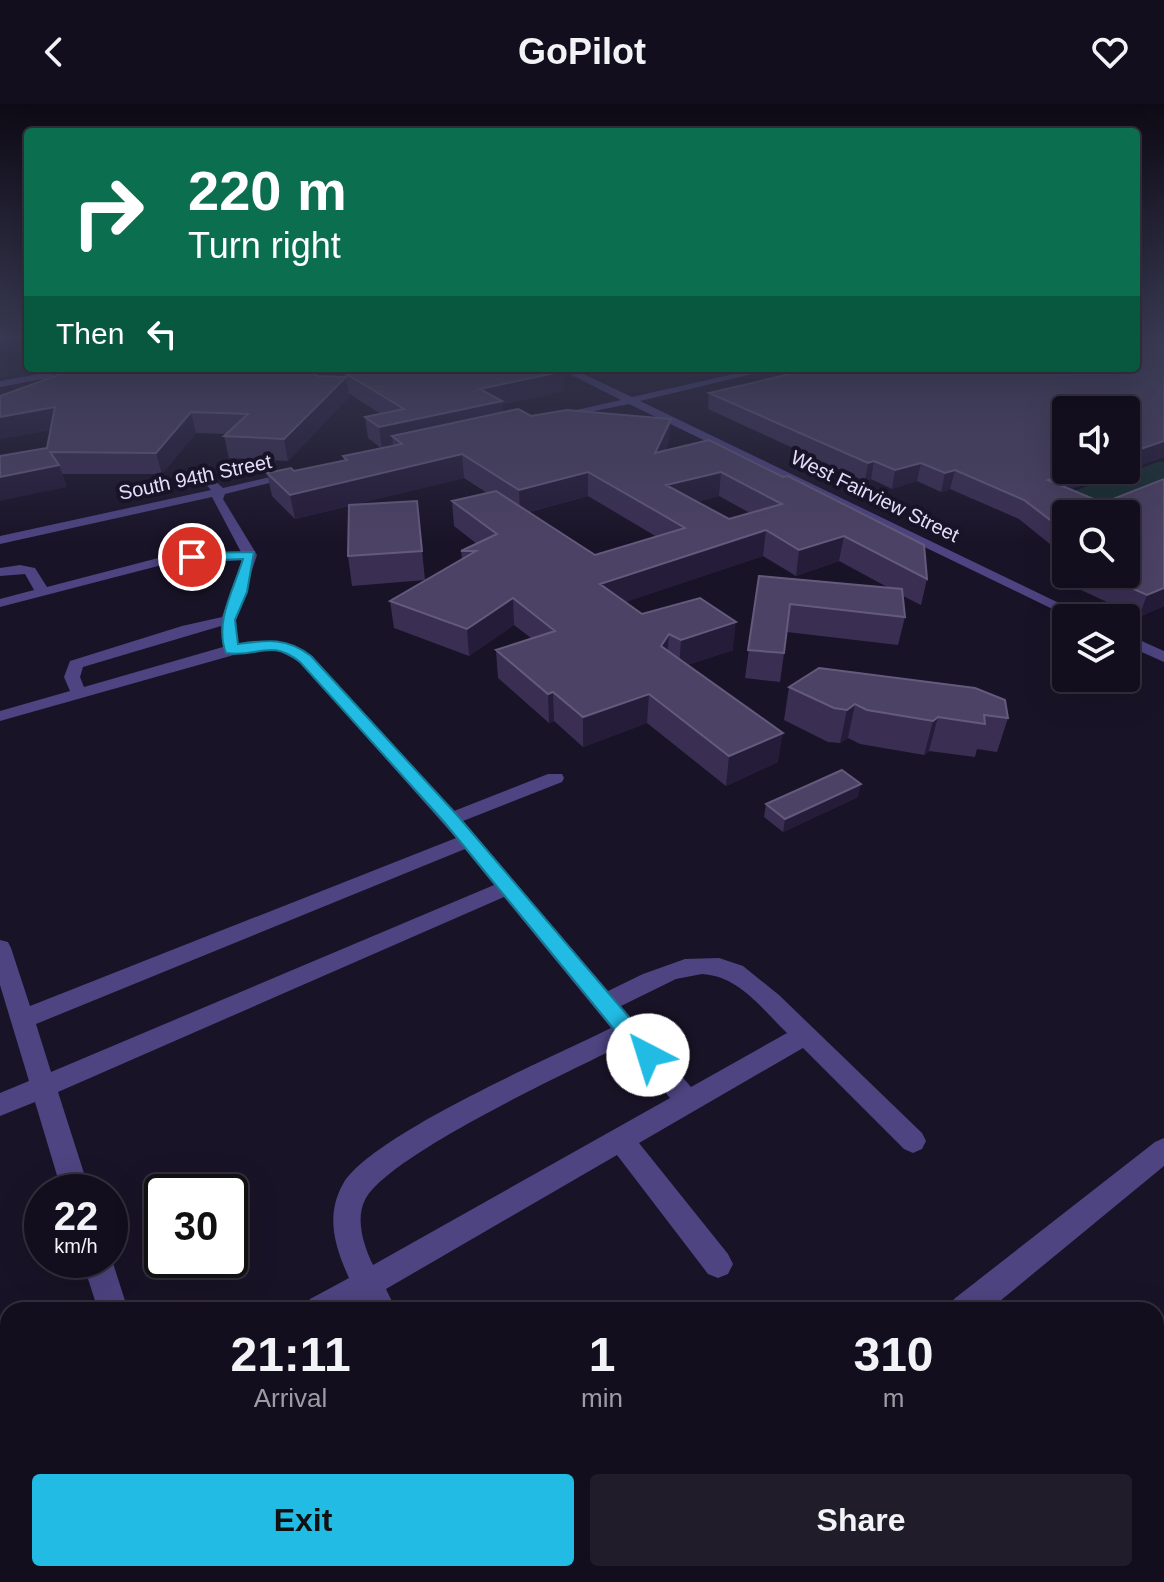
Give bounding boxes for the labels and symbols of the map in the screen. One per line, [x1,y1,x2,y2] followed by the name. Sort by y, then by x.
[787,446,963,546] street label: West Fairview Street
[117,450,274,504] street label: South 94th Street
[158,523,226,591] pin
[606,1013,690,1097] position arrow
[144,1174,248,1278] speed limit sign: 30

